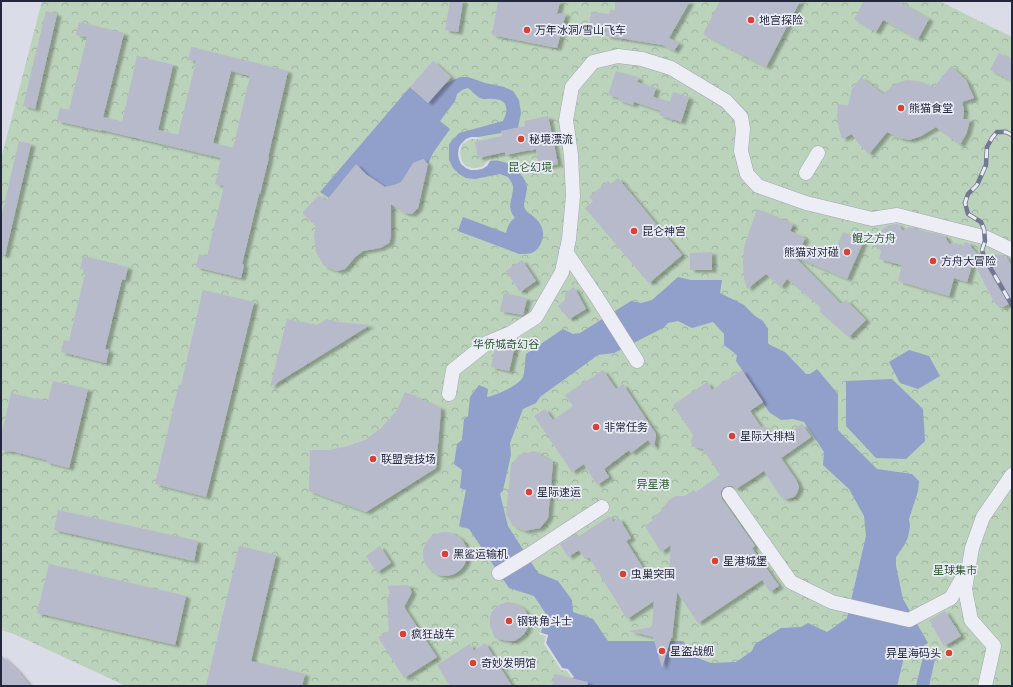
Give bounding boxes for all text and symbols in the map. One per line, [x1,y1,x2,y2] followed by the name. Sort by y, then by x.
[759,14,803,26] place label: 地宫探险
[746,15,756,25] marker: 地宫探险
[535,24,626,36] place label: 万年冰洞/雪山飞车
[522,25,532,35] marker: 万年冰洞/雪山飞车
[909,102,953,114] place label: 熊猫食堂
[896,103,906,113] marker: 熊猫食堂
[529,133,573,145] place label: 秘境漂流
[516,134,526,144] marker: 秘境漂流
[508,161,552,173] park label: 昆仑幻境
[642,225,686,237] place label: 昆仑神宫
[629,226,639,236] marker: 昆仑神宫
[852,232,896,244] park label: 鲲之方舟
[784,246,839,258] place label: 熊猫对对碰
[842,247,852,257] marker: 熊猫对对碰
[941,255,996,267] place label: 方舟大冒险
[928,256,938,266] marker: 方舟大冒险
[473,338,539,350] park label: 华侨城奇幻谷
[604,421,648,433] place label: 非常任务
[591,422,601,432] marker: 非常任务
[740,430,795,442] place label: 星际大排档
[727,431,737,441] marker: 星际大排档
[381,453,436,465] place label: 联盟竞技场
[368,454,378,464] marker: 联盟竞技场
[637,478,670,490] park label: 异星港
[537,486,581,498] place label: 星际速运
[524,487,534,497] marker: 星际速运
[453,548,508,560] place label: 黑鲨运输机
[440,549,450,559] marker: 黑鲨运输机
[723,555,767,567] place label: 星港城堡
[710,556,720,566] marker: 星港城堡
[933,564,977,576] park label: 星球集市
[631,568,675,580] place label: 虫巢突围
[618,569,628,579] marker: 虫巢突围
[517,615,572,627] place label: 钢铁角斗士
[504,616,514,626] marker: 钢铁角斗士
[411,628,455,640] place label: 疯狂战车
[398,629,408,639] marker: 疯狂战车
[670,645,714,657] place label: 星盗战舰
[657,646,667,656] marker: 星盗战舰
[886,647,941,659] place label: 异星海码头
[944,648,954,658] marker: 异星海码头
[481,657,536,669] place label: 奇妙发明馆
[468,658,478,668] marker: 奇妙发明馆

